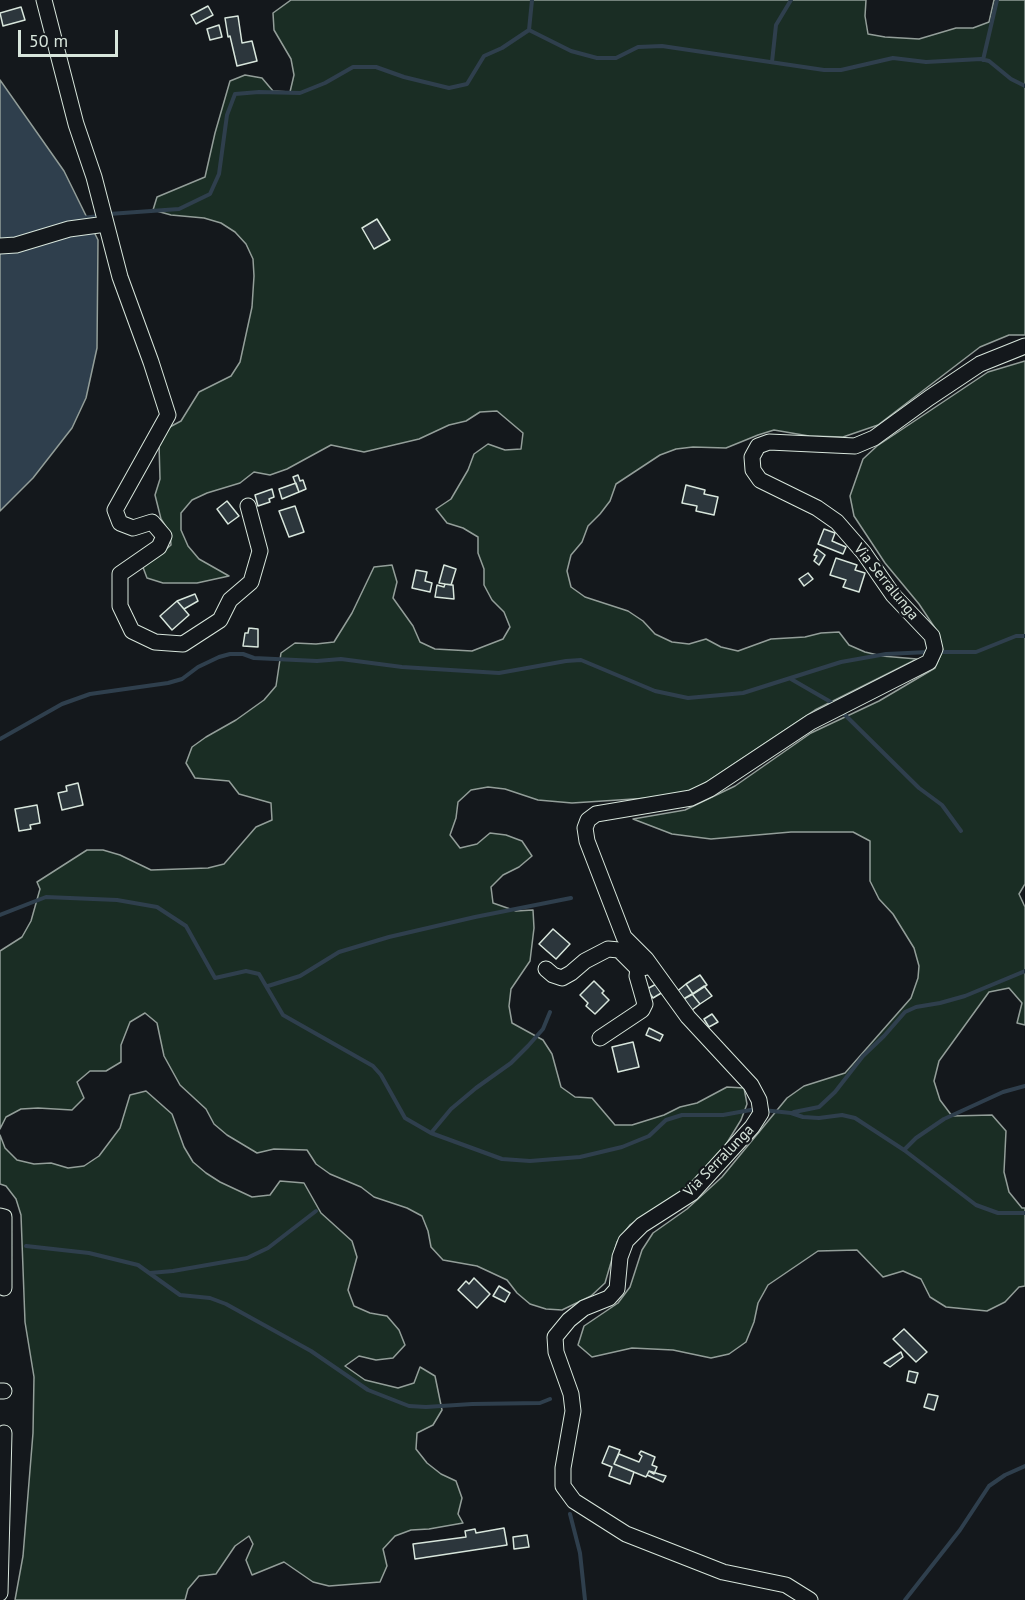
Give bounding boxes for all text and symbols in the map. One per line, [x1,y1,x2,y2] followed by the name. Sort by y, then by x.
[21,18,122,56] scale bar
[29,29,68,52] text: 50 m
[850,540,922,624] street label: Via Serralunga
[680,1121,758,1201] street label: Via Serralunga

